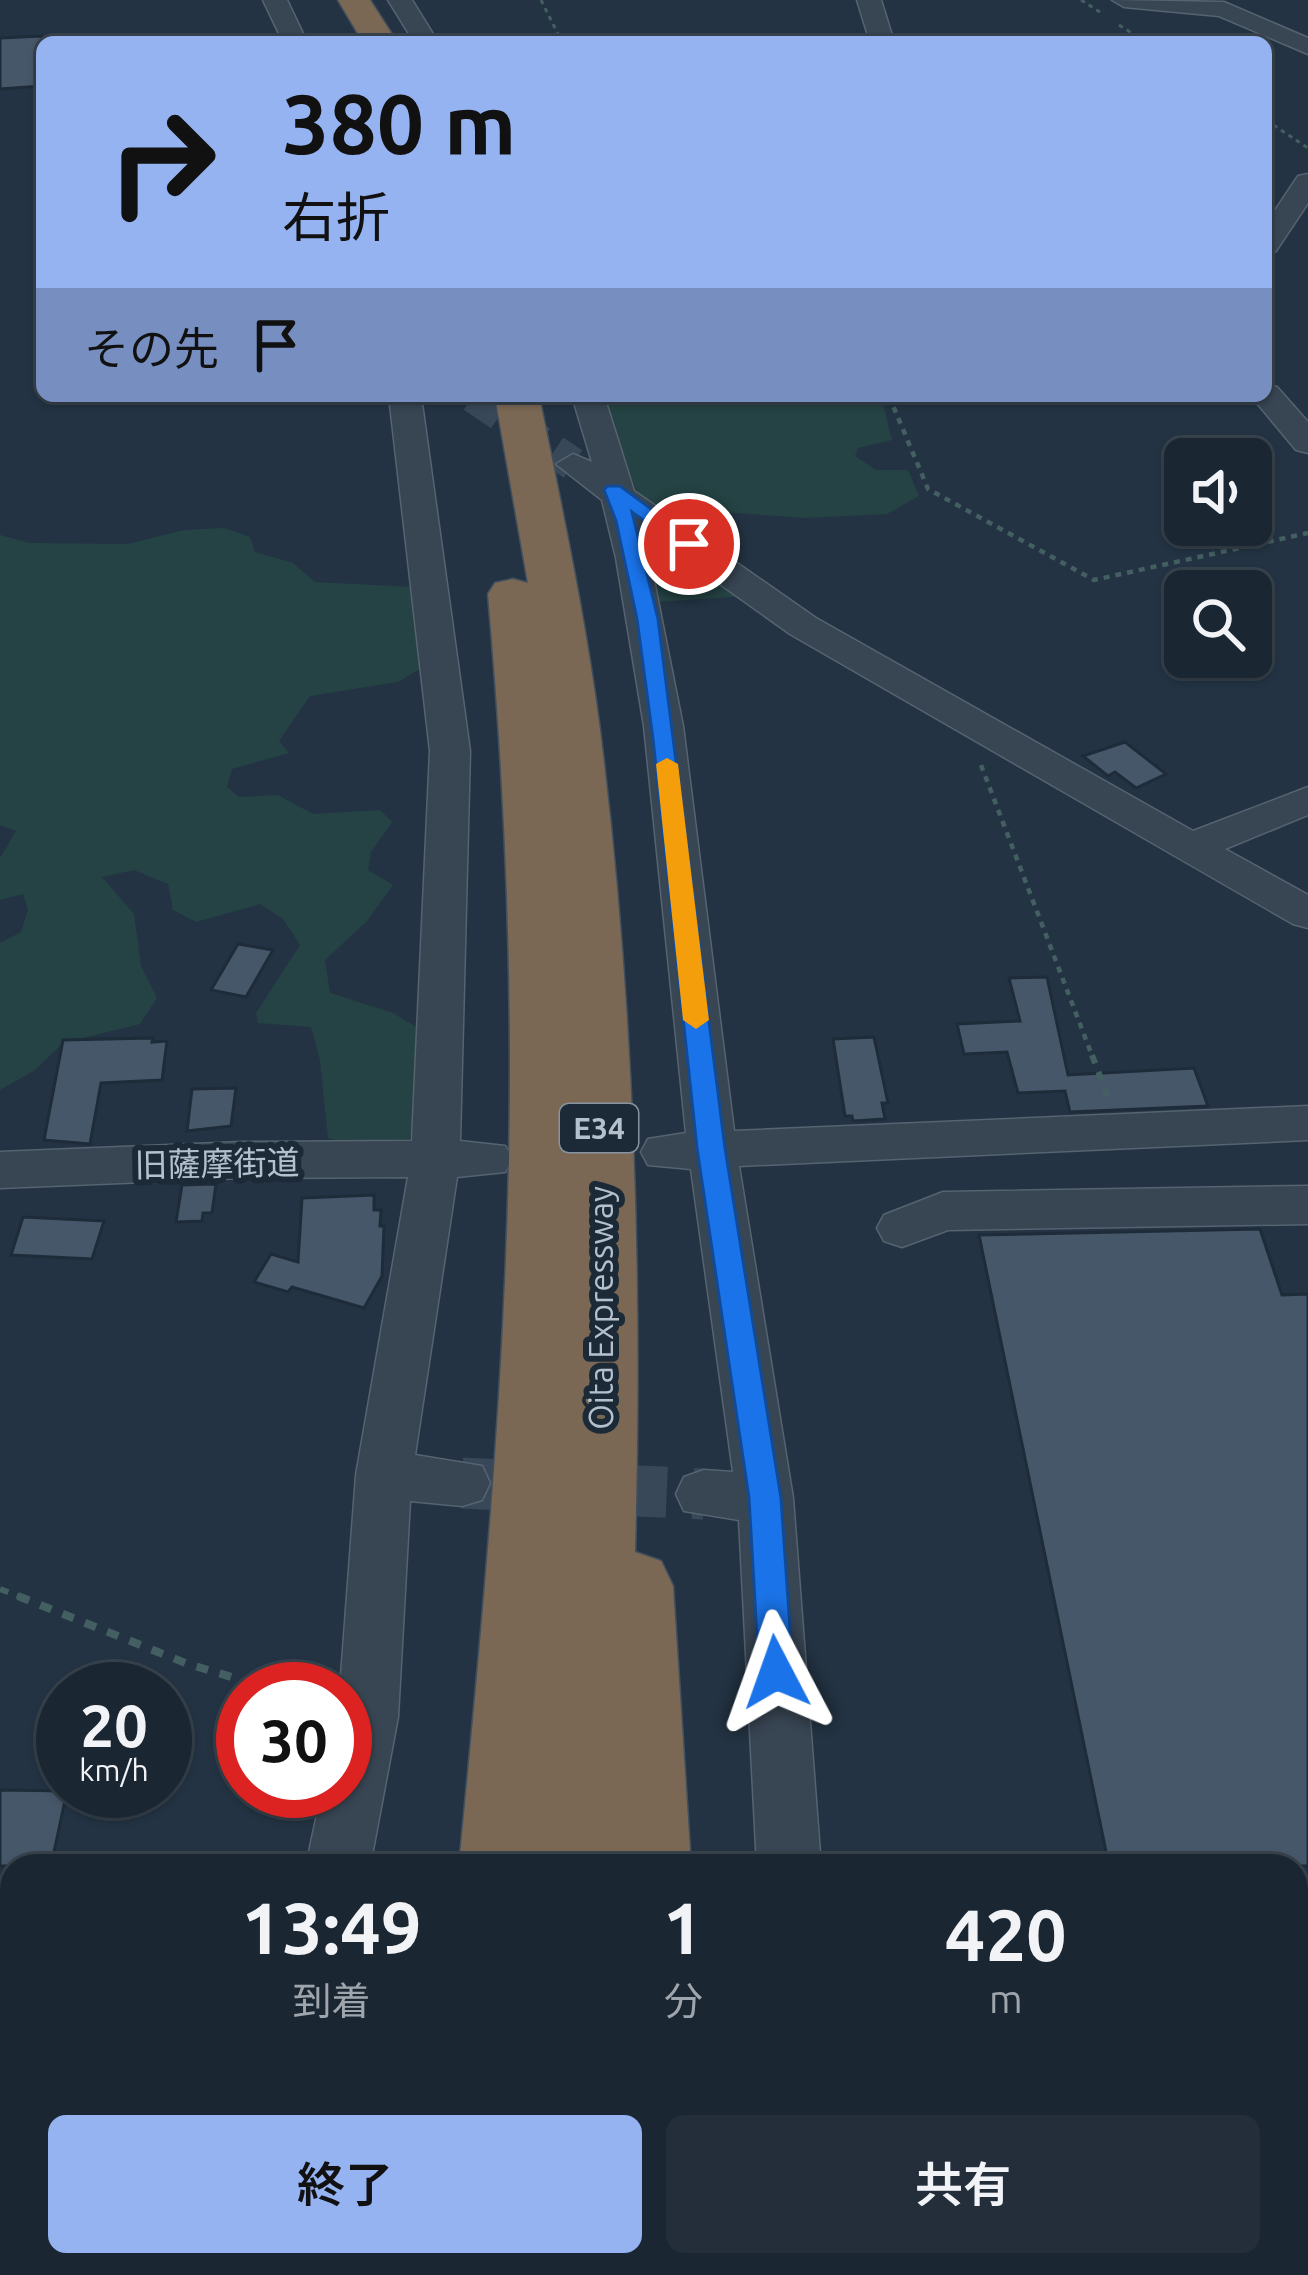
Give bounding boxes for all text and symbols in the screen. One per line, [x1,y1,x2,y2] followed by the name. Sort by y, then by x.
[282,76,516,170] text: 380 m
[84,84,240,240] icon: right
[282,187,390,247] text: 右折
[243,312,309,378] icon: arrive
[84,323,219,374] text: その先
[1164,438,1272,678] map controls
[1164,438,1272,546] button: sound
[638,493,740,595] pin
[656,511,722,577] icon: arrive
[1164,570,1272,678] button: search
[560,1104,638,1152] road number: E34
[134,1143,300,1183] street label: 旧薩摩街道
[582,1186,619,1430] street label: Oita Expressway
[713,1609,839,1735] position arrow
[216,1662,372,1818] speed limit sign: 30
[80,1691,148,1758] text: 20
[79,1753,149,1787] text: km/h
[241,1887,422,1968] text: 13:49
[663,1887,703,1968] text: 1
[945,1894,1067,1975] text: 420
[989,1977,1023,2020] text: m
[292,1979,370,2022] text: 到着
[664,1979,703,2022] text: 分
[48,2115,642,2253] button: 終了
[666,2115,1260,2253] button: 共有

